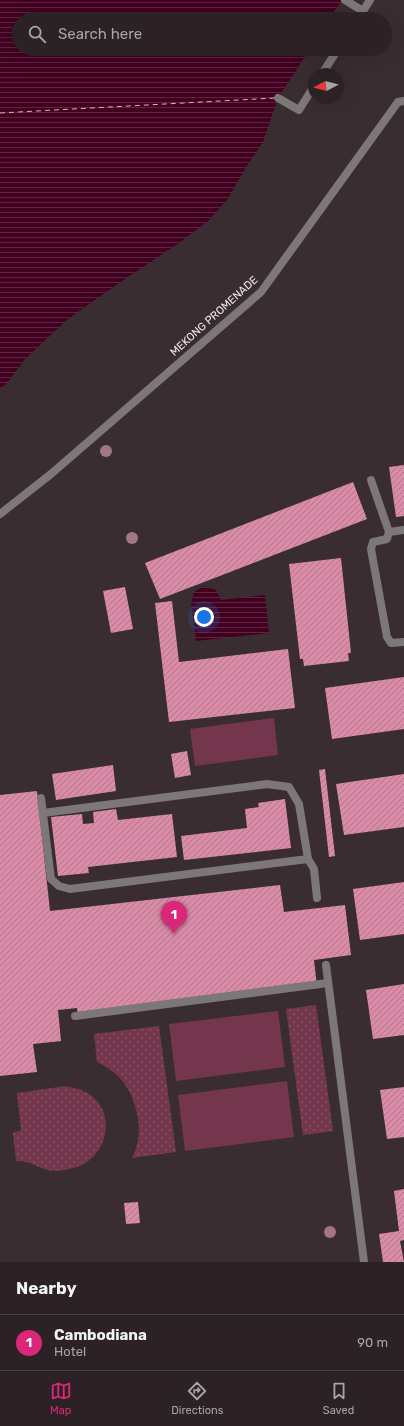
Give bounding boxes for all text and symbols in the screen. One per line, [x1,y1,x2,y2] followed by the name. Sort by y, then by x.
[12,12,392,56] search box
[26,23,48,45] icon: search
[58,25,142,43] text: Search here
[308,68,344,104] north arrow
[168,273,261,359] street label: MEKONG PROMENADE
[194,607,214,627] your location
[161,901,187,934] pin: 1
[16,1278,77,1298] text: Nearby
[54,1326,147,1344] text: Cambodiana
[26,1335,32,1350] text: 1
[357,1335,388,1350] text: 90 m
[54,1344,86,1359] text: Hotel
[50,1380,72,1417] tab: Map
[171,1380,223,1417] tab: Directions
[323,1380,354,1417] tab: Saved

